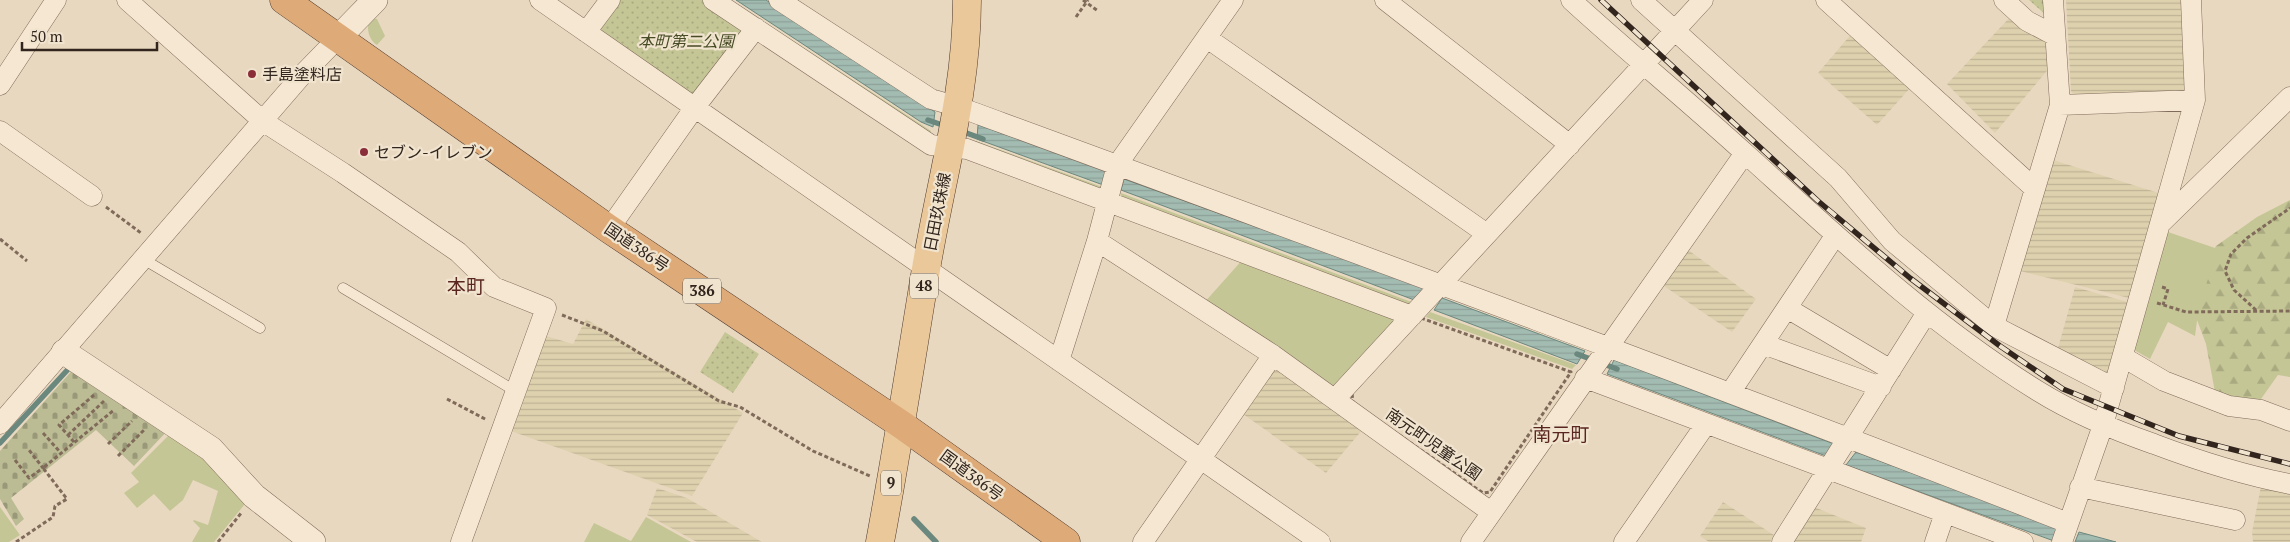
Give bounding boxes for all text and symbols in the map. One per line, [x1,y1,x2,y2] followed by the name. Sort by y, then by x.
[22,20,158,52] scale bar
[30,26,63,46] text: 50 m
[638,30,736,52] park label: 本町第二公園
[262,63,342,85] place label: 手島塗料店
[246,68,258,80] marker: 手島塗料店
[374,141,493,163] place label: セブン-イレブン
[358,146,370,158] marker: セブン-イレブン
[919,171,955,253] street label: 日田玖珠線
[600,217,674,277] street label: 国道386号
[447,273,485,298] district label: 本町
[910,274,938,298] road number: 48
[683,278,721,304] road number: 386
[1382,403,1486,485] street label: 南元町児童公園
[1532,421,1590,446] district label: 南元町
[936,444,1008,506] street label: 国道386号
[881,470,901,496] road number: 9

